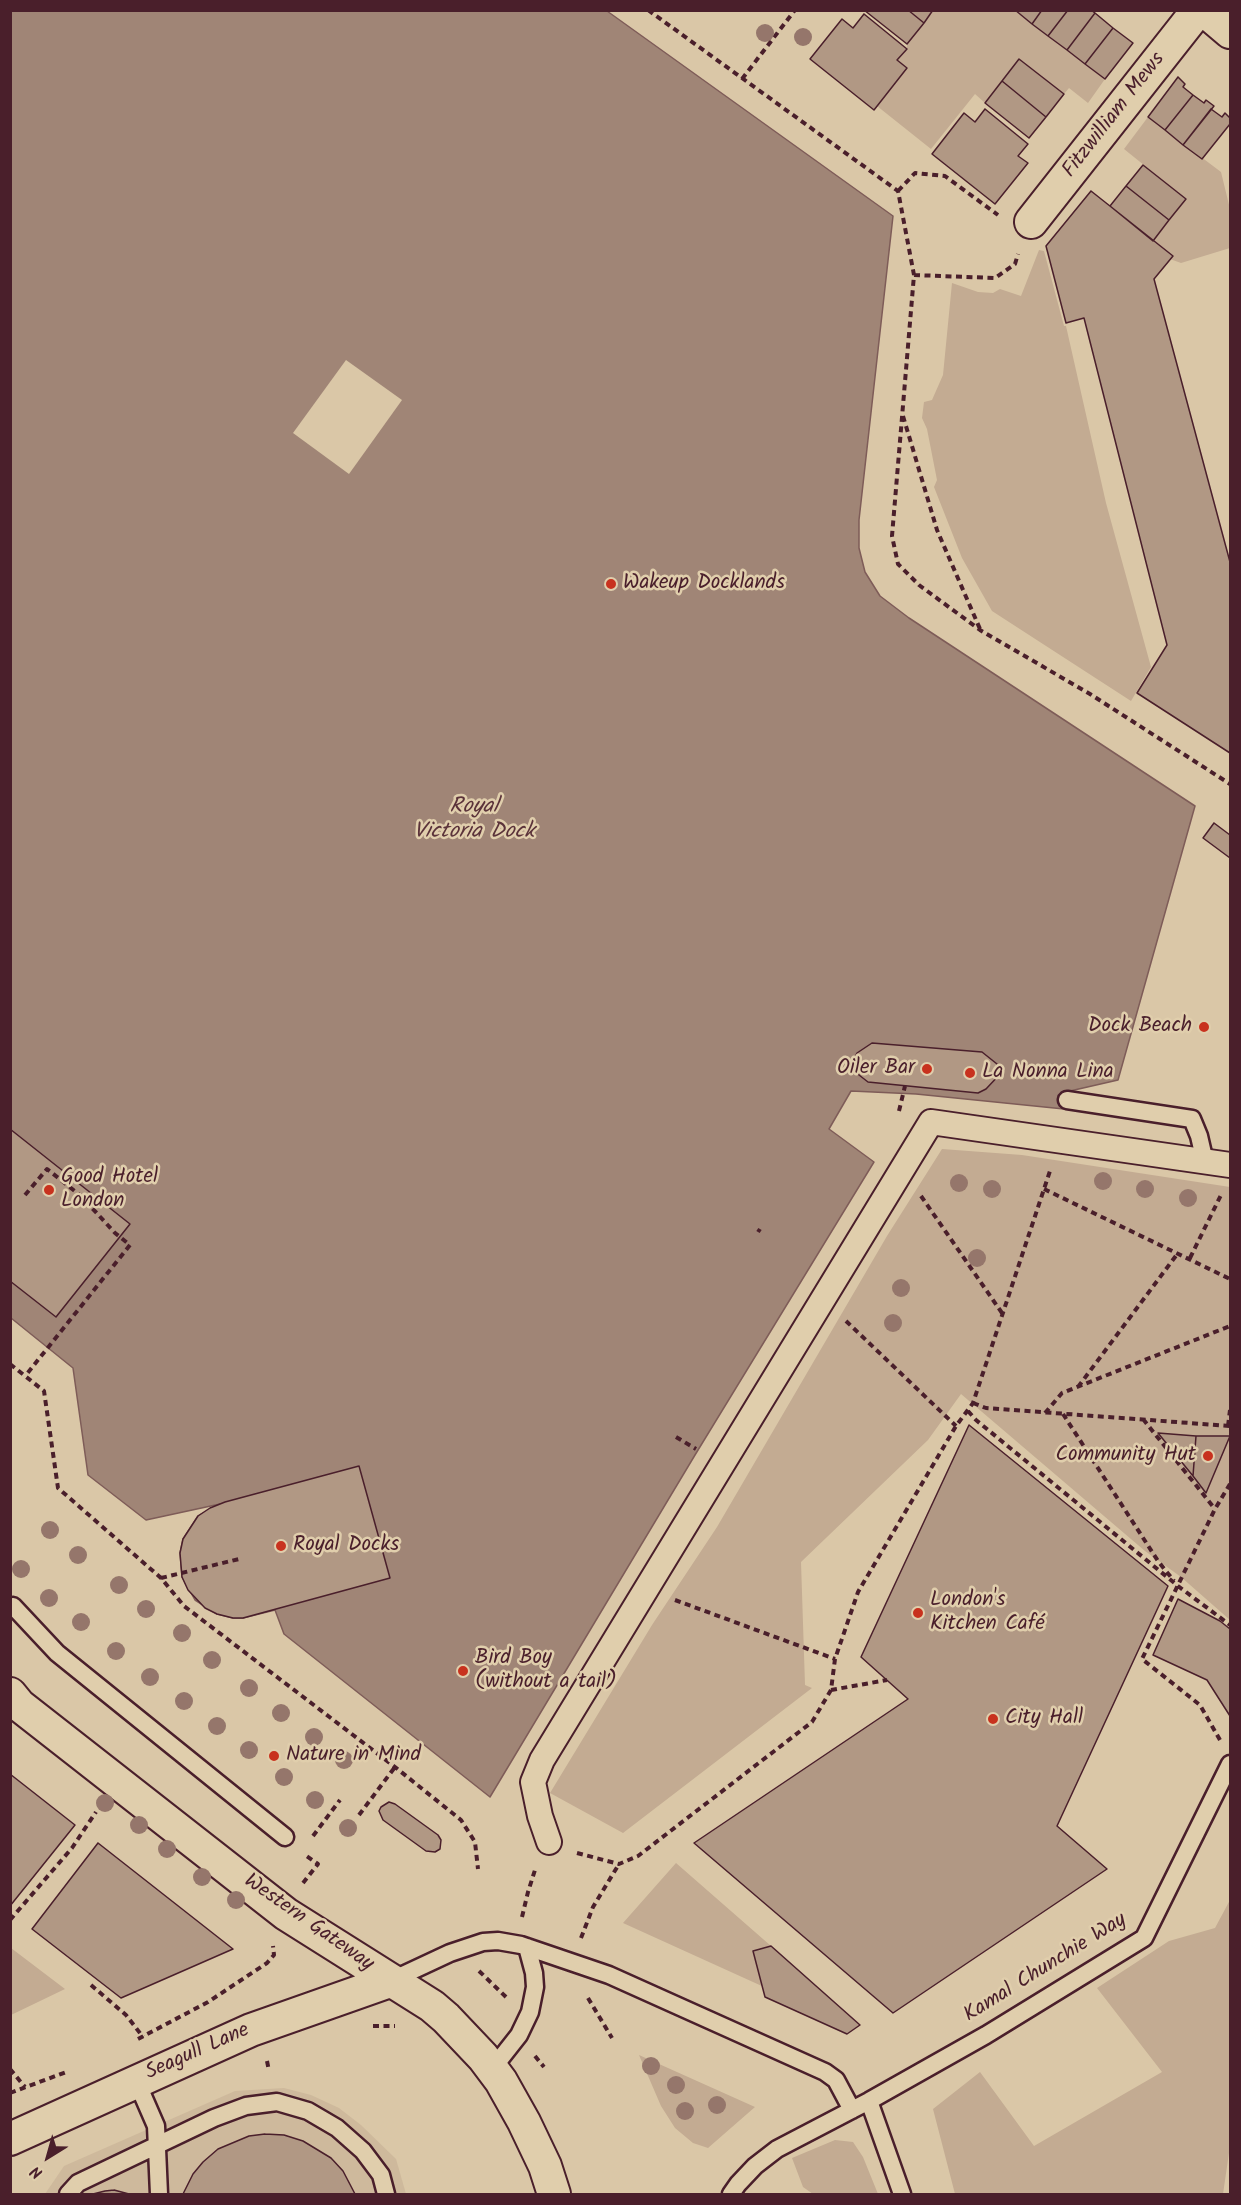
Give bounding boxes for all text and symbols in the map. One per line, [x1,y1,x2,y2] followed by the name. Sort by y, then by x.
[1058,48,1172,184] street label: Fitzwilliam Mews
[623,571,785,597] place label: Wakeup Docklands
[604,577,618,591] marker: Wakeup Docklands
[413,795,535,846] water label: Royal Victoria Dock
[1088,1014,1192,1040] place label: Dock Beach
[1197,1020,1211,1034] marker: Dock Beach
[837,1056,915,1082] place label: Oiler Bar
[982,1060,1114,1086] place label: La Nonna Lina
[920,1062,934,1076] marker: Oiler Bar
[963,1066,977,1080] marker: La Nonna Lina
[61,1165,158,1215] place label: Good Hotel London
[42,1183,56,1197] marker: Good Hotel London
[1055,1443,1196,1469] place label: Community Hut
[1201,1449,1215,1463] marker: Community Hut
[293,1533,399,1559] place label: Royal Docks
[274,1539,288,1553] marker: Royal Docks
[930,1588,1045,1638] place label: London's Kitchen Café
[911,1606,925,1620] marker: London's Kitchen Café
[475,1646,617,1696] place label: Bird Boy (without a tail)
[456,1664,470,1678] marker: Bird Boy (without a tail)
[1005,1706,1083,1732] place label: City Hall
[986,1712,1000,1726] marker: City Hall
[286,1743,421,1769] place label: Nature in Mind
[267,1749,281,1763] marker: Nature in Mind
[238,1870,378,1978] street label: Western Gateway
[960,1909,1132,2029] street label: Kamal Chunchie Way
[142,2019,254,2087] street label: Seagull Lane
[18,2127,78,2187] north arrow
[25,2159,48,2185] text: N

